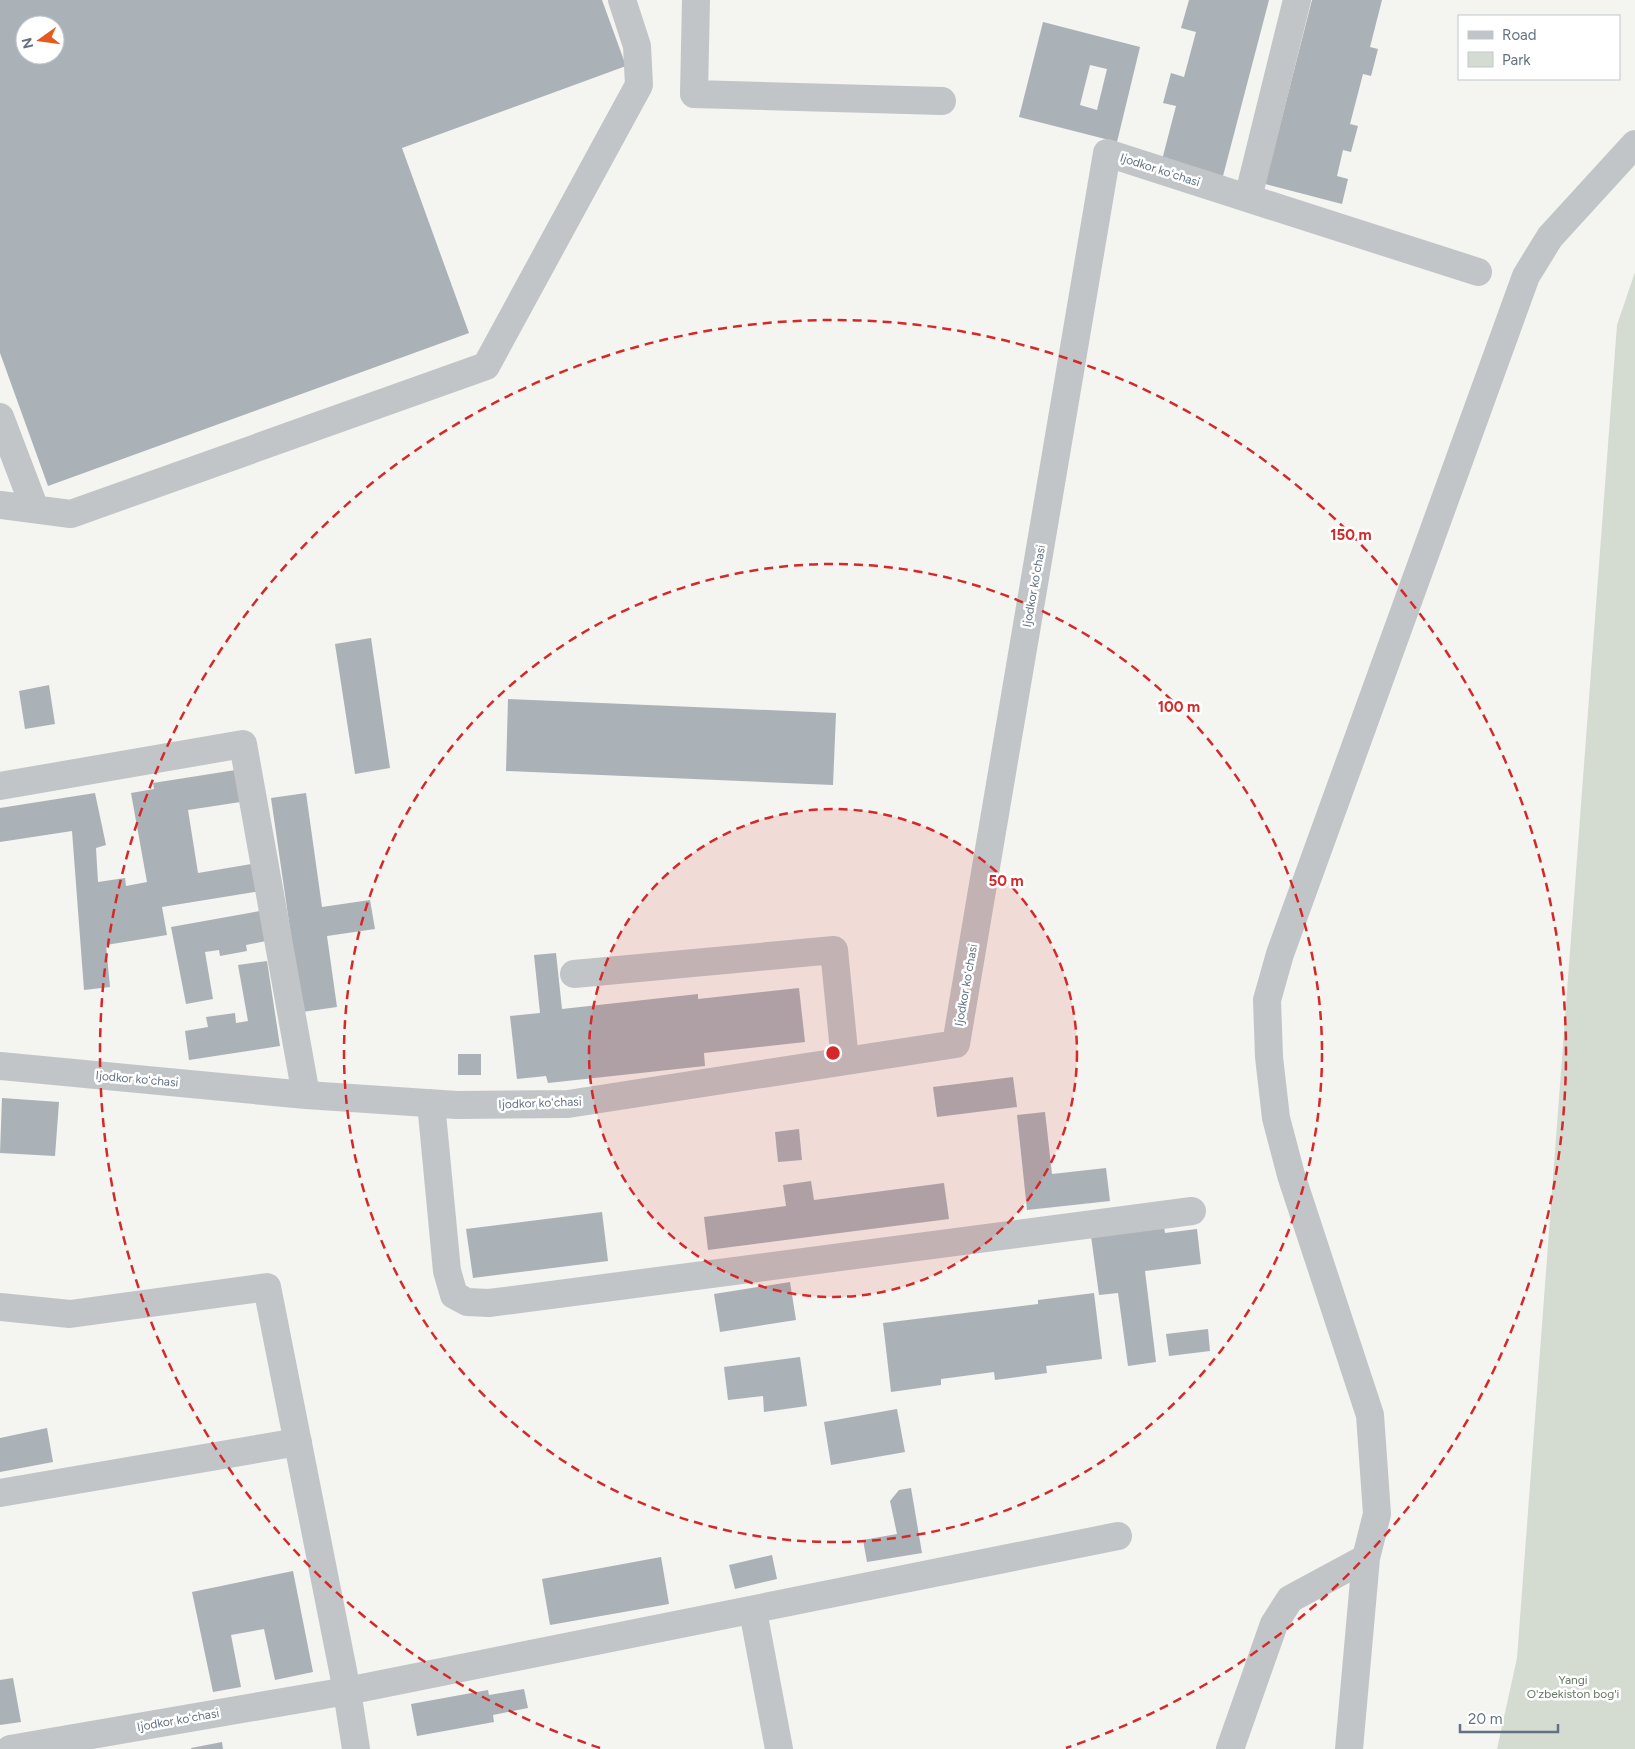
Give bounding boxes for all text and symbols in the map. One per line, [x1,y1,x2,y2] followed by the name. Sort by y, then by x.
[15,15,65,65] north arrow
[1458,15,1620,80] legend
[1502,26,1537,44] text: Road
[18,36,37,50] text: N
[1502,51,1531,69] text: Park
[1118,150,1202,190] street label: Ijodkor koʻchasi
[1330,526,1372,544] text: 150 m
[1020,544,1048,628] street label: Ijodkor koʻchasi
[1158,698,1200,716] text: 100 m
[988,872,1024,890] text: 50 m
[952,943,980,1027] street label: Ijodkor koʻchasi
[824,1044,842,1062] centre of rings
[95,1068,179,1090] street label: Ijodkor koʻchasi
[498,1095,582,1111] street label: Ijodkor koʻchasi
[1527,1673,1619,1701] park label: Yangi O'zbekiston bog'i
[1460,1702,1558,1734] scale bar
[136,1706,220,1734] street label: Ijodkor koʻchasi
[1468,1710,1502,1728] text: 20 m

